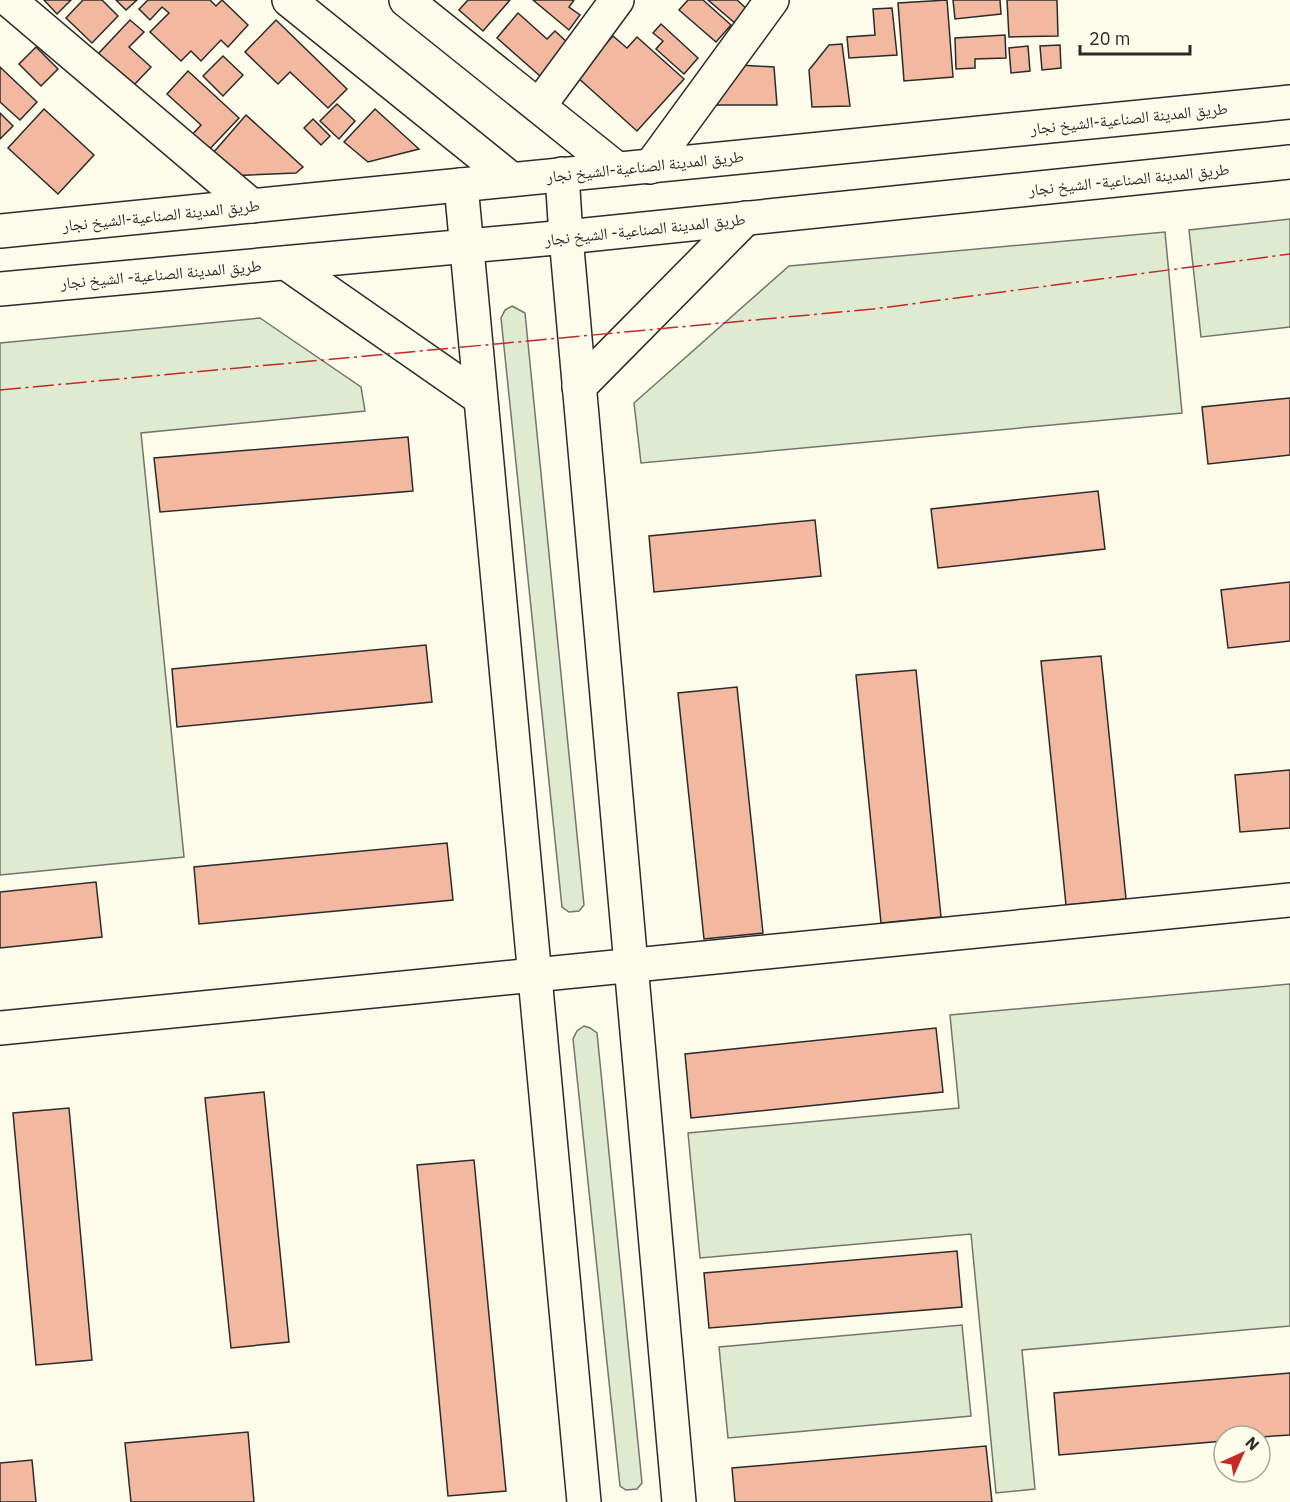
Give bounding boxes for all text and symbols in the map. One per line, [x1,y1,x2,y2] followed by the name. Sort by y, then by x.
[1080,18,1190,56] scale bar
[1089,27,1131,50] text: 20 m
[1028,98,1229,139] street label: طريق المدينة الصناعية-الشيخ نجار
[544,146,745,187] street label: طريق المدينة الصناعية-الشيخ نجار
[1027,158,1231,201] street label: طريق المدينة الصناعية- الشيخ نجار
[60,195,261,236] street label: طريق المدينة الصناعية-الشيخ نجار
[543,208,747,251] street label: طريق المدينة الصناعية- الشيخ نجار
[59,255,263,294] street label: طريق المدينة الصناعية- الشيخ نجار
[1212,1424,1272,1484] north arrow
[1241,1432,1264,1455] text: N

